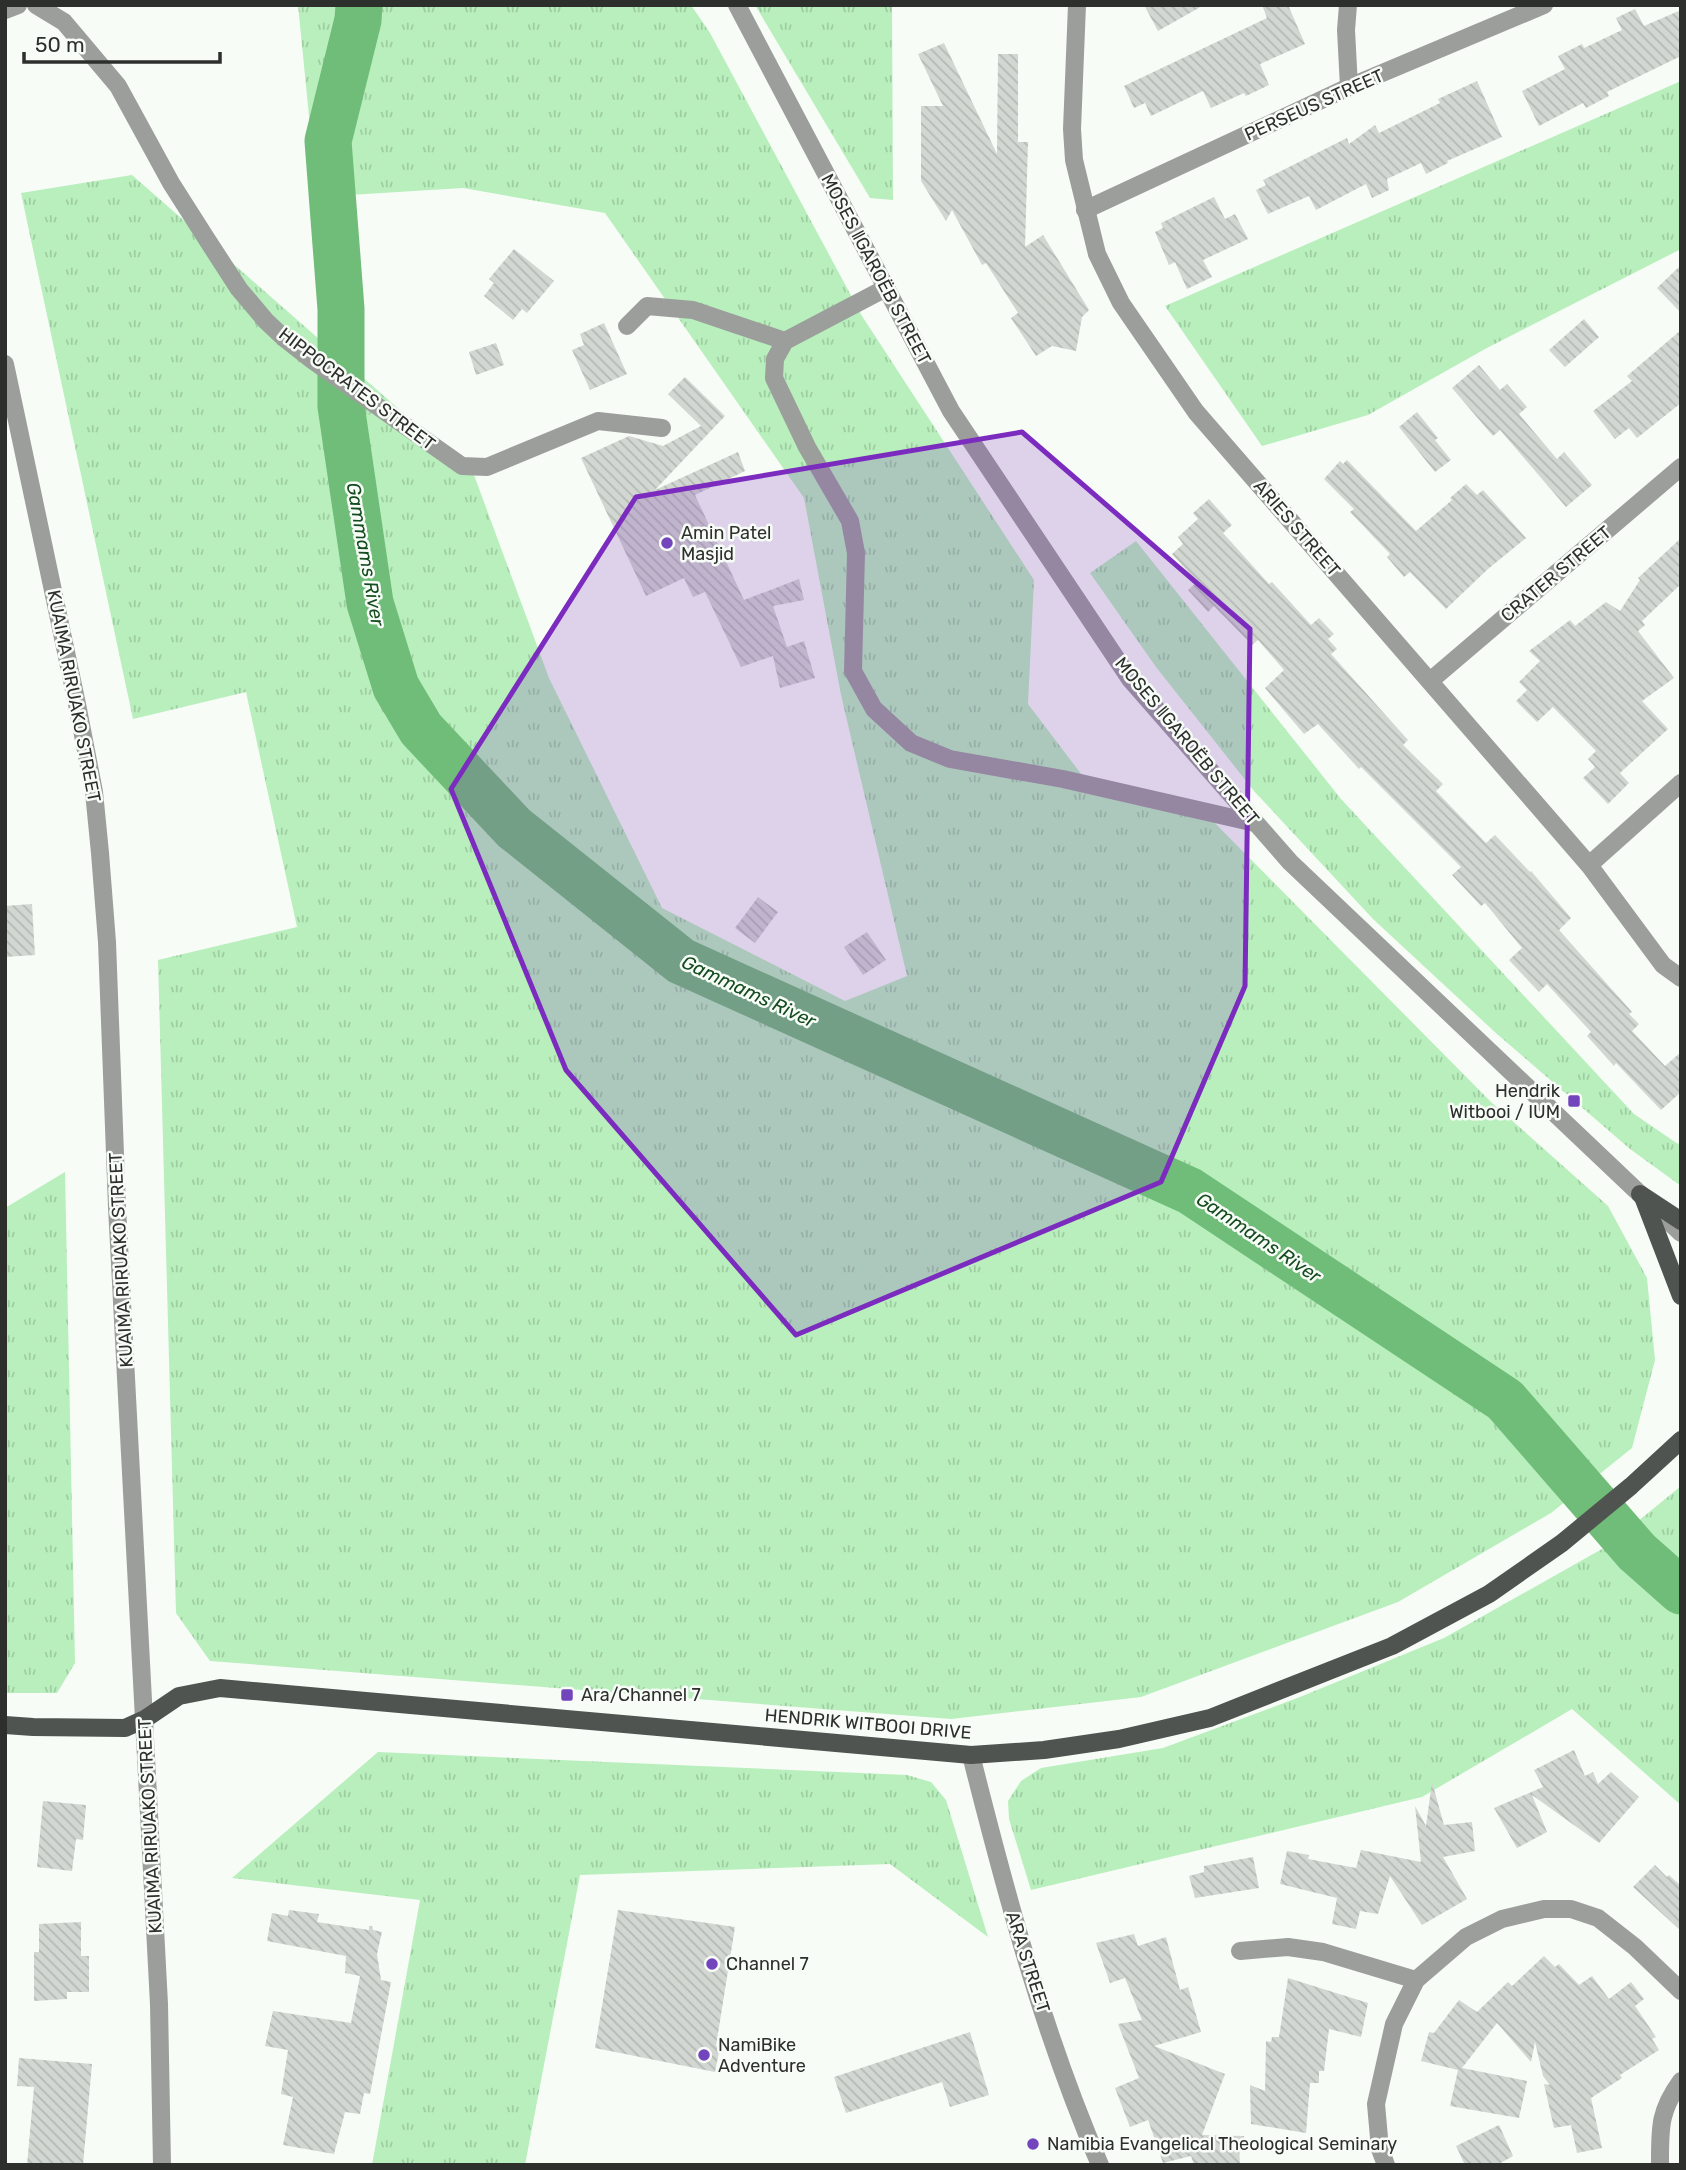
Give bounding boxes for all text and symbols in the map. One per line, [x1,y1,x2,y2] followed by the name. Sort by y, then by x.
[24,21,220,65] scale bar
[35,32,85,57] text: 50 m
[1241,64,1387,146] street label: PERSEUS STREET
[816,170,936,368] street label: MOSES ǁGAROËB STREET
[275,323,439,455] street label: HIPPOCRATES STREET
[1249,475,1345,581] street label: ARIES STREET
[342,480,390,628] water label: Gammams River
[1496,521,1616,627] street label: CRATER STREET
[681,522,771,565] place label: Amin Patel Masjid
[659,535,675,551] marker: Amin Patel Masjid
[43,588,105,804] street label: KUAIMA RIRUAKO STREET
[1110,653,1264,829] street label: MOSES ǁGAROËB STREET
[678,950,820,1033] water label: Gammams River
[1449,1080,1561,1123] place label: Hendrik Witbooi / IUM
[1566,1093,1582,1109] marker: Hendrik Witbooi / IUM
[104,1152,138,1368] street label: KUAIMA RIRUAKO STREET
[1192,1187,1326,1288] water label: Gammams River
[581,1684,701,1706] place label: Ara/Channel 7
[559,1687,575,1703] marker: Ara/Channel 7
[764,1704,972,1744] street label: HENDRIK WITBOOI DRIVE
[133,1718,167,1934] street label: KUAIMA RIRUAKO STREET
[1001,1908,1055,2016] street label: ARA STREET
[726,1953,809,1975] place label: Channel 7
[704,1956,720,1972] marker: Channel 7
[718,2034,806,2077] place label: NamiBike Adventure
[696,2047,712,2063] marker: NamiBike Adventure
[1047,2133,1397,2155] place label: Namibia Evangelical Theological Seminary
[1025,2136,1041,2152] marker: Namibia Evangelical Theological Seminary

